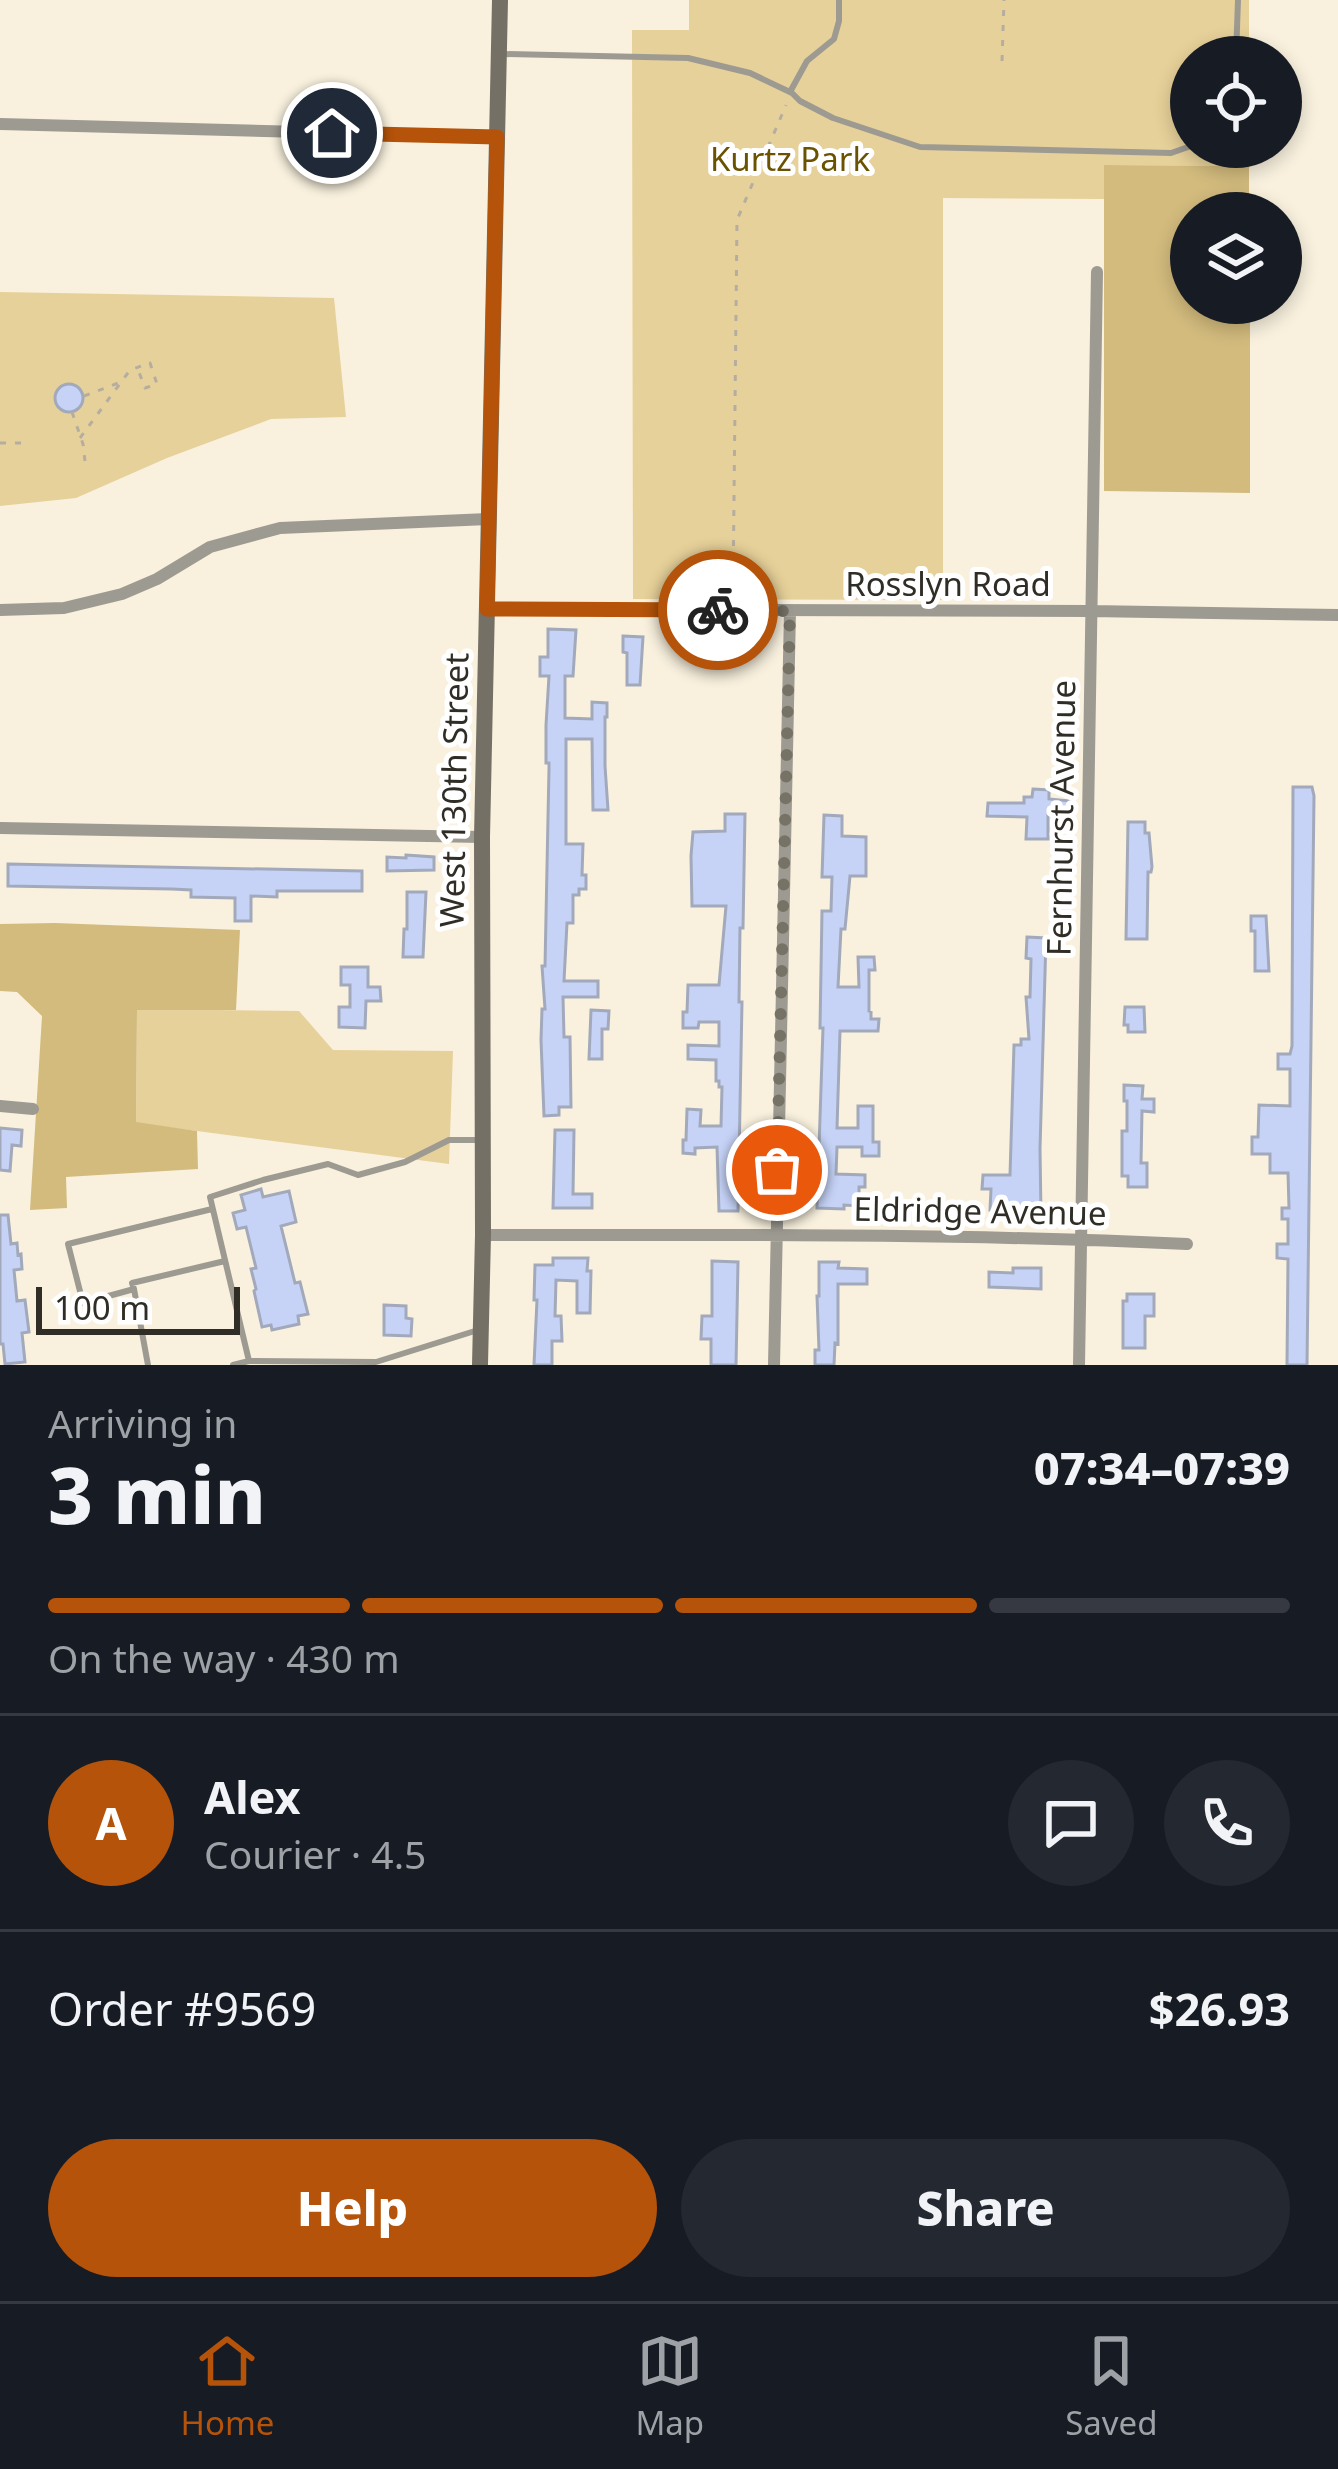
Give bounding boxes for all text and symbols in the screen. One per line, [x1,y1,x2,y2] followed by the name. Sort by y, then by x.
[1170,36,1302,324] map controls
[1170,36,1302,168] button: locate
[281,82,383,184] pin
[299,100,365,166] icon: home
[710,136,870,181] park label: Kurtz Park
[1170,192,1302,324] button: layers
[658,550,778,670] courier
[845,561,1051,606] street label: Rosslyn Road
[685,577,751,643] icon: bike
[429,652,478,928] street label: West 130th Street
[1036,679,1085,957] street label: Fernhurst Avenue
[726,1119,828,1221] pin
[744,1137,810,1203] icon: bag
[853,1186,1107,1235] street label: Eldridge Avenue
[36,1281,240,1334] scale bar
[54,1285,150,1330] text: 100 m
[48,1396,237,1449] text: Arriving in
[1034,1437,1290,1498] text: 07:34–07:39
[48,1441,266,1547] text: 3 min
[48,1631,400,1684] text: On the way · 430 m
[1008,1760,1134,1886] button: chat
[1164,1760,1290,1886] button: phone
[204,1766,301,1827] text: Alex
[95,1792,127,1853] text: A
[204,1827,426,1880] text: Courier · 4.5
[48,1978,316,2039] text: Order #9569
[1149,1978,1290,2039] text: $26.93
[48,2139,657,2277] button: Help
[681,2139,1290,2277] button: Share
[181,2328,274,2445] tab: Home
[635,2328,704,2445] tab: Map
[1065,2328,1157,2445] tab: Saved

